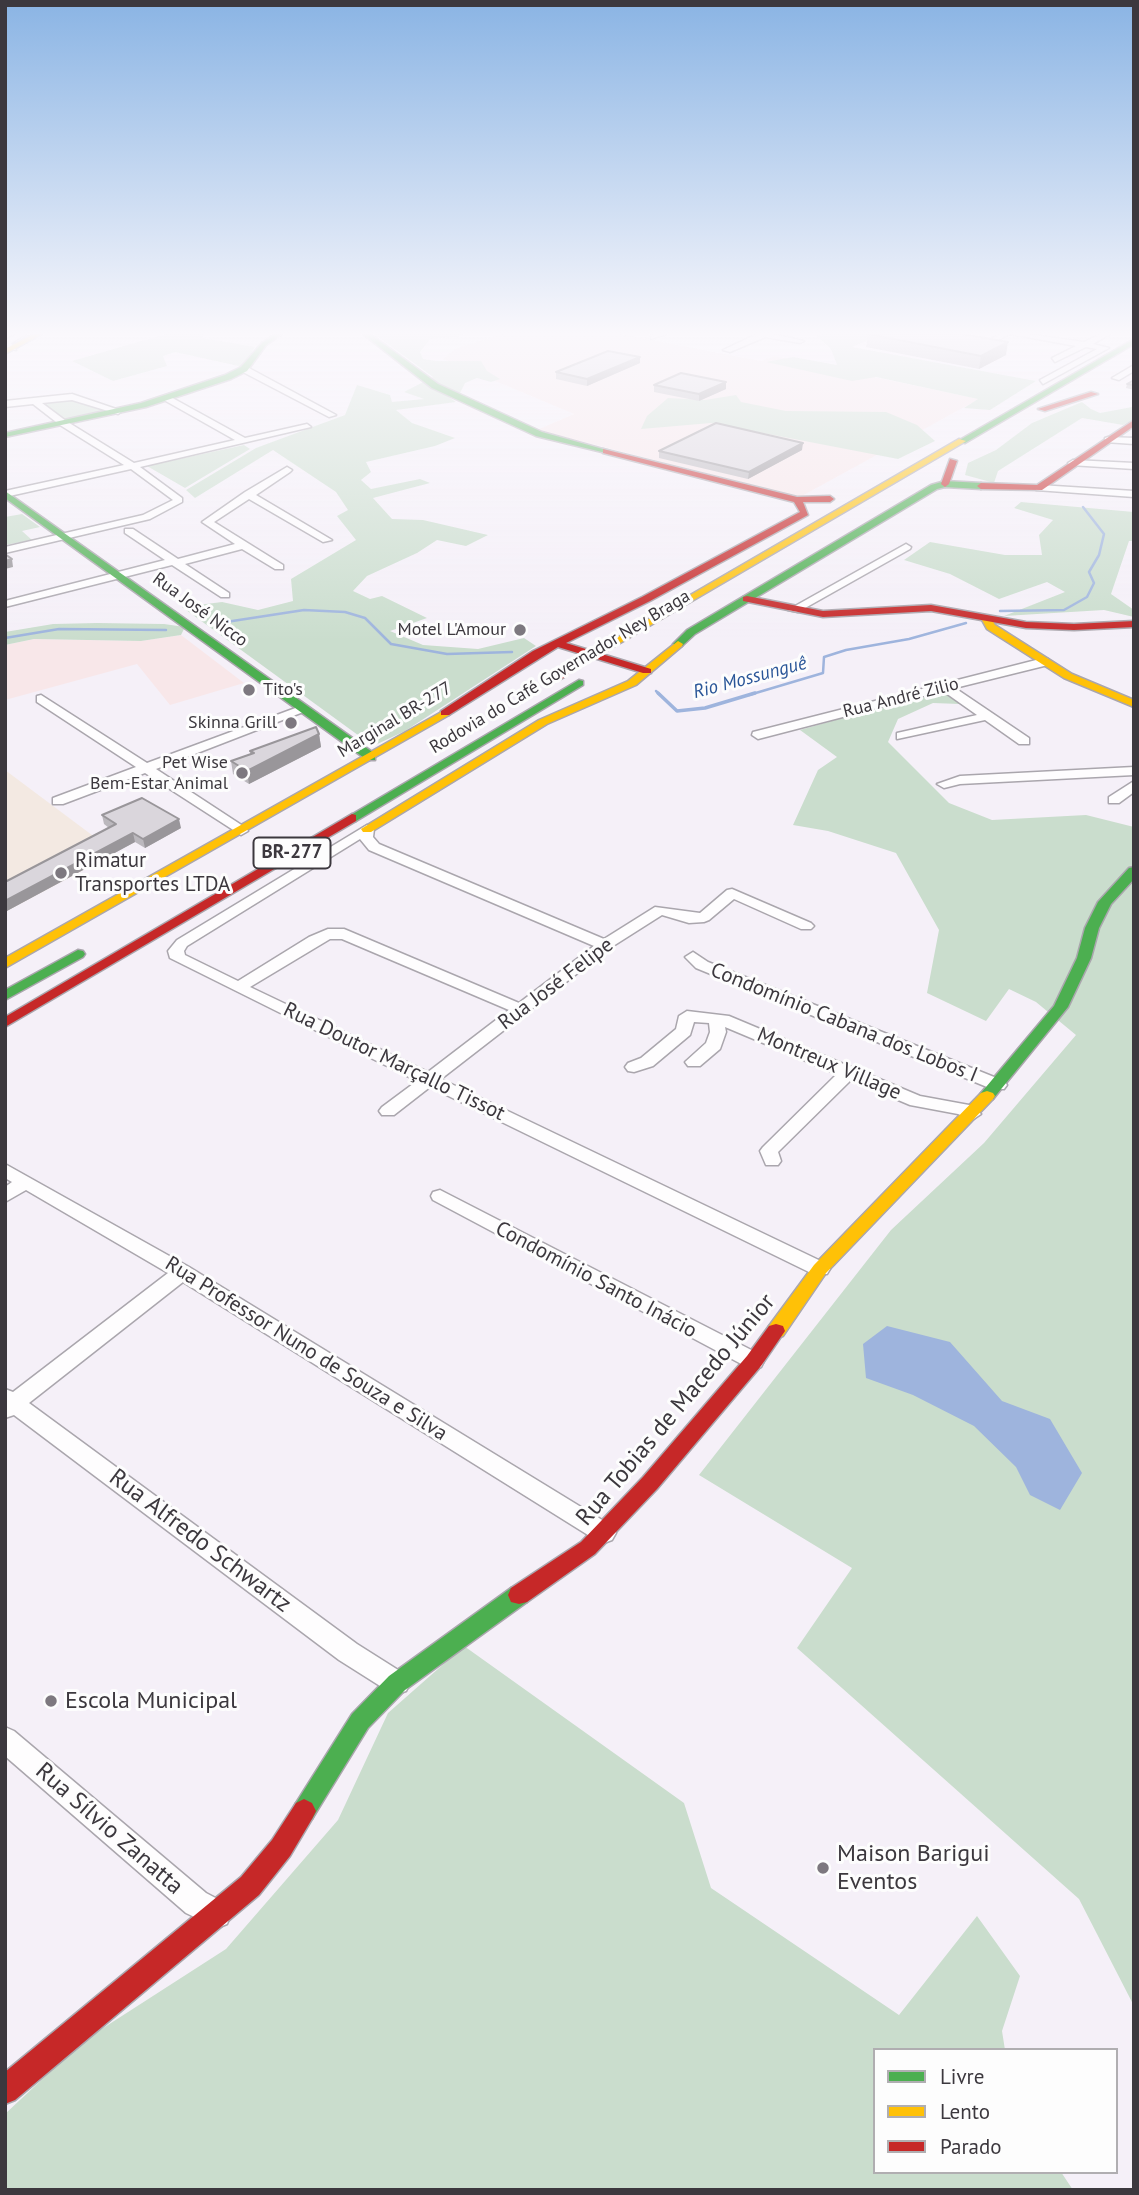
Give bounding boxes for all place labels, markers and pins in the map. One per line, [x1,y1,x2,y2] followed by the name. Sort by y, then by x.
[398,619,506,641] place label: Motel L'Amour
[512,622,528,638] marker: Motel L'Amour
[263,679,303,701] place label: Tito's
[241,682,257,698] marker: Tito's
[188,712,277,734] place label: Skinna Grill
[283,715,299,731] marker: Skinna Grill
[90,752,228,794] place label: Pet Wise Bem-Estar Animal
[234,765,250,781] marker: Pet Wise Bem-Estar Animal
[75,848,230,898] place label: Rimatur Transportes LTDA
[53,865,69,881] marker: Rimatur Transportes LTDA
[65,1687,237,1715] place label: Escola Municipal
[43,1693,59,1709] marker: Escola Municipal
[837,1840,990,1896] place label: Maison Barigui Eventos
[815,1860,831,1876] marker: Maison Barigui Eventos

